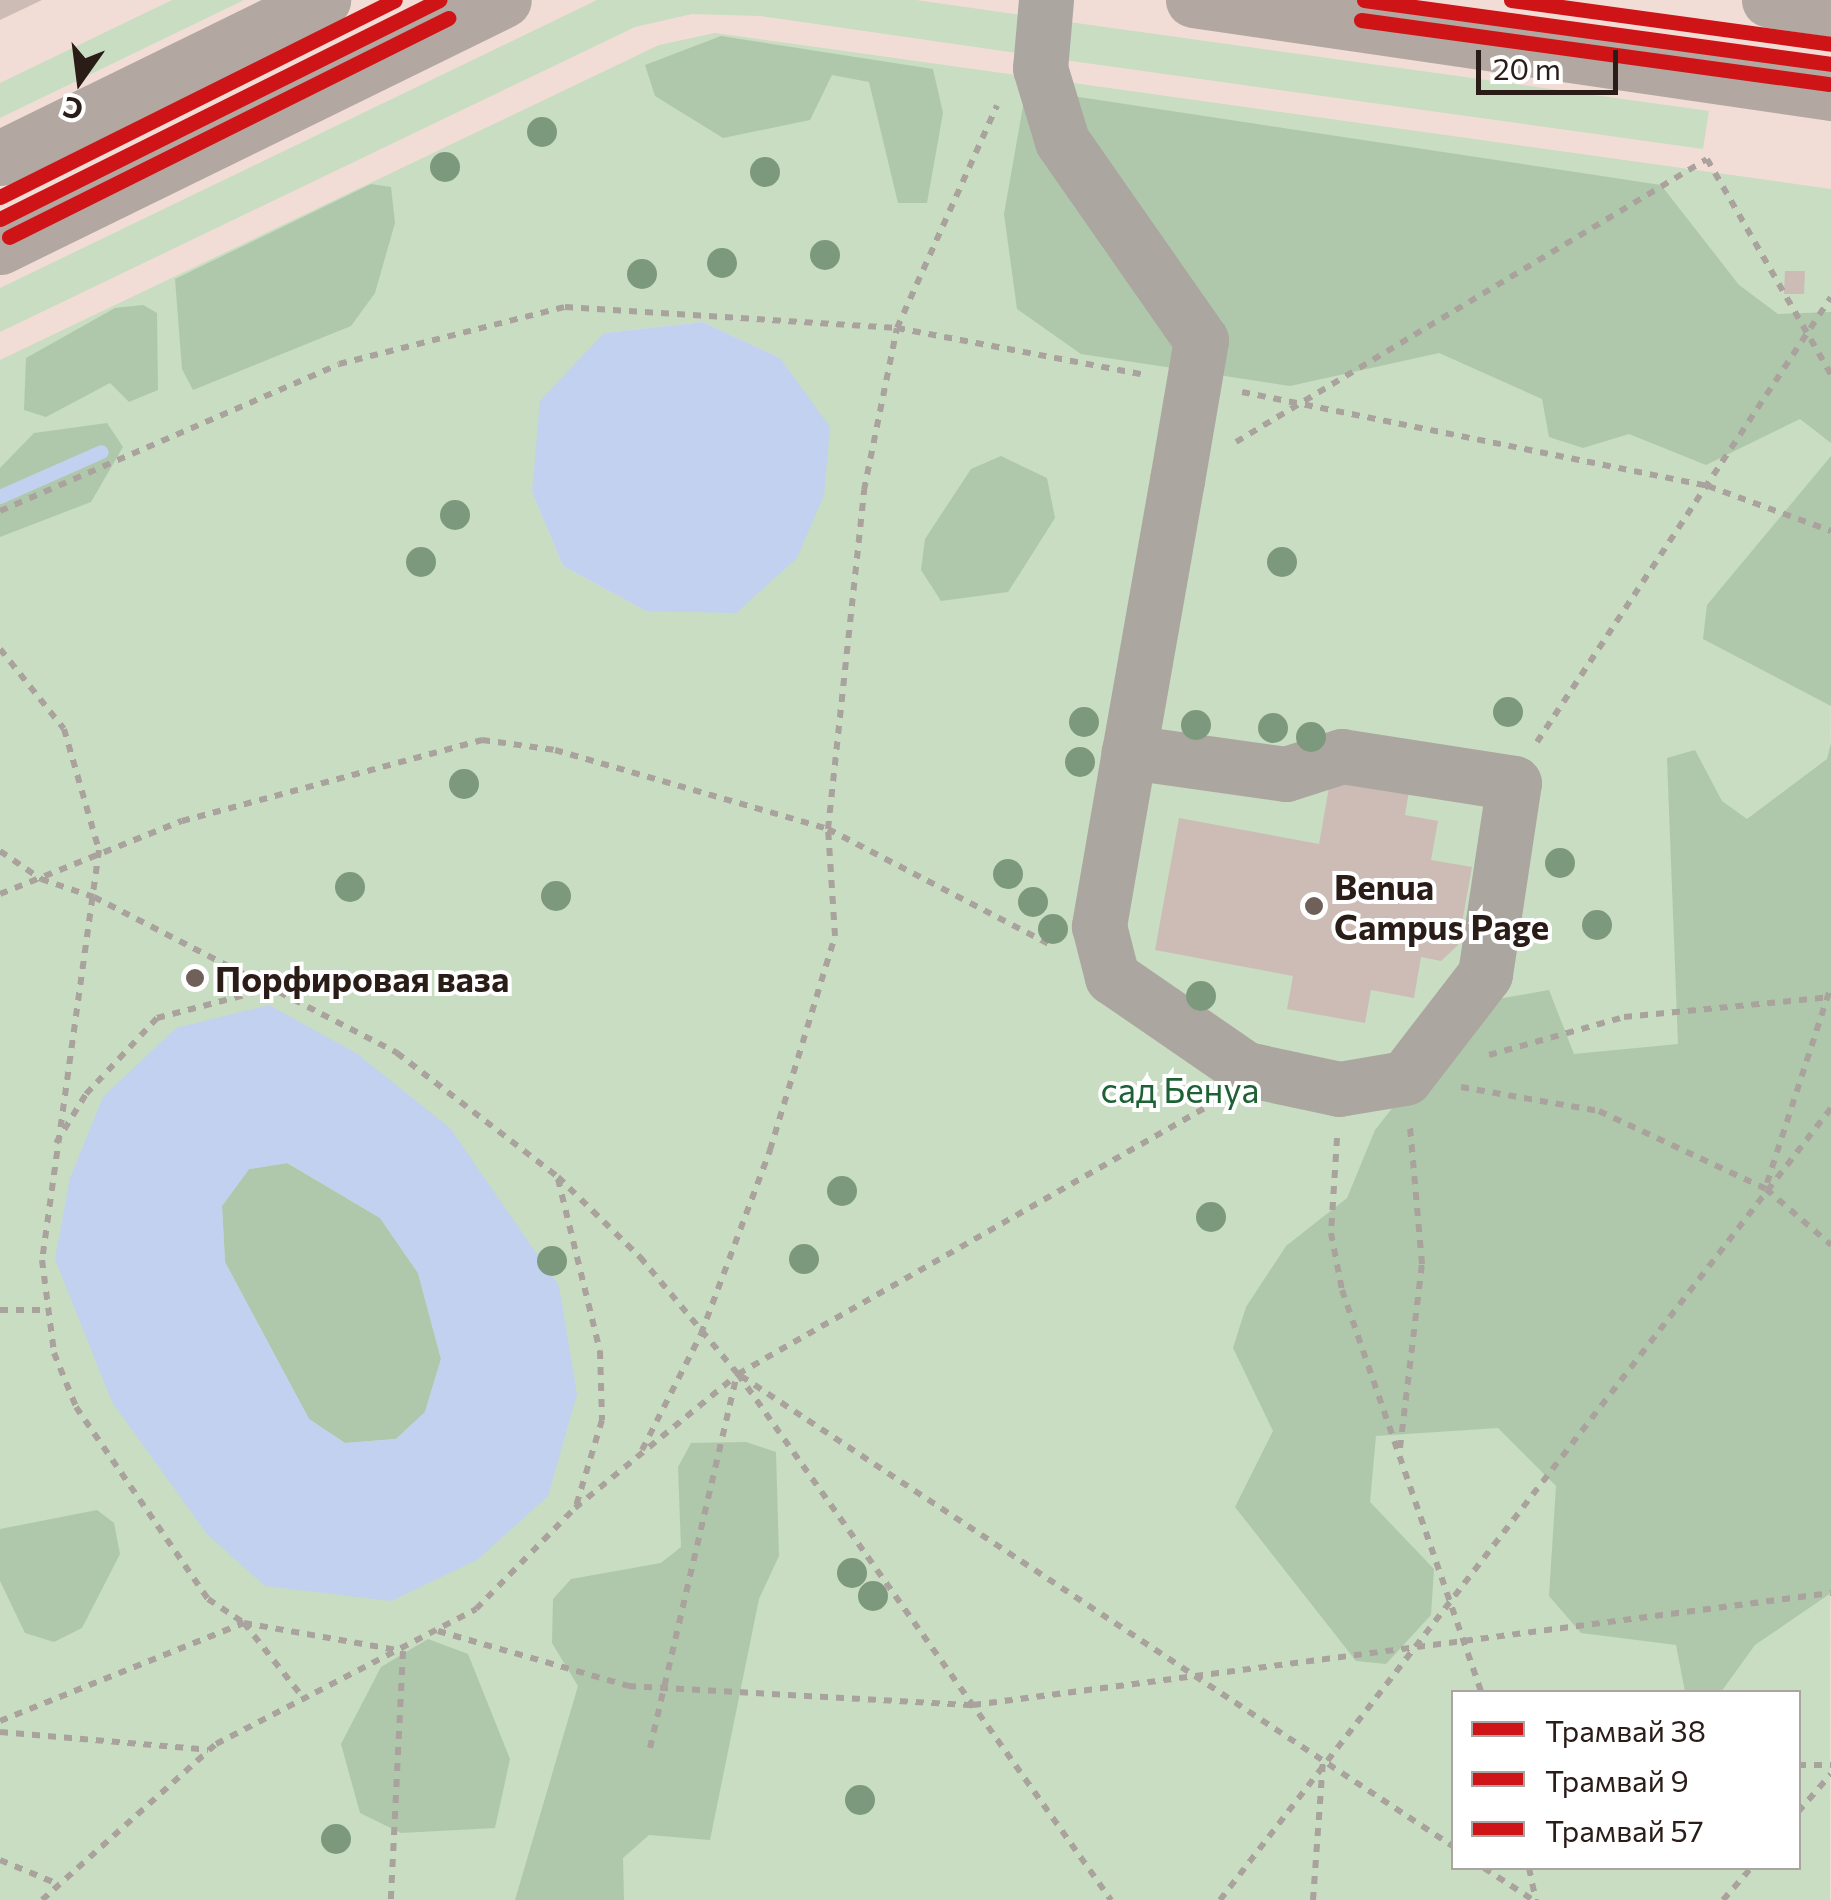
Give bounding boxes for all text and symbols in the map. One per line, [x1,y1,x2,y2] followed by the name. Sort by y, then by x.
[30,30,130,130] north arrow
[1481,30,1624,92] scale bar
[1493,49,1561,86] text: 20 m
[59,90,86,128] text: С
[1334,865,1549,947] place label: Benua Campus Page
[1303,895,1325,917] marker: Benua Campus Page
[215,957,509,999] place label: Порфировая ваза
[184,967,206,989] marker: Порфировая ваза
[1101,1068,1259,1110] park label: сад Бенуа
[1451,1690,1801,1870] legend
[1545,1711,1706,1748] text: Трамвай 38
[1545,1761,1689,1798] text: Трамвай 9
[1545,1811,1704,1848] text: Трамвай 57

